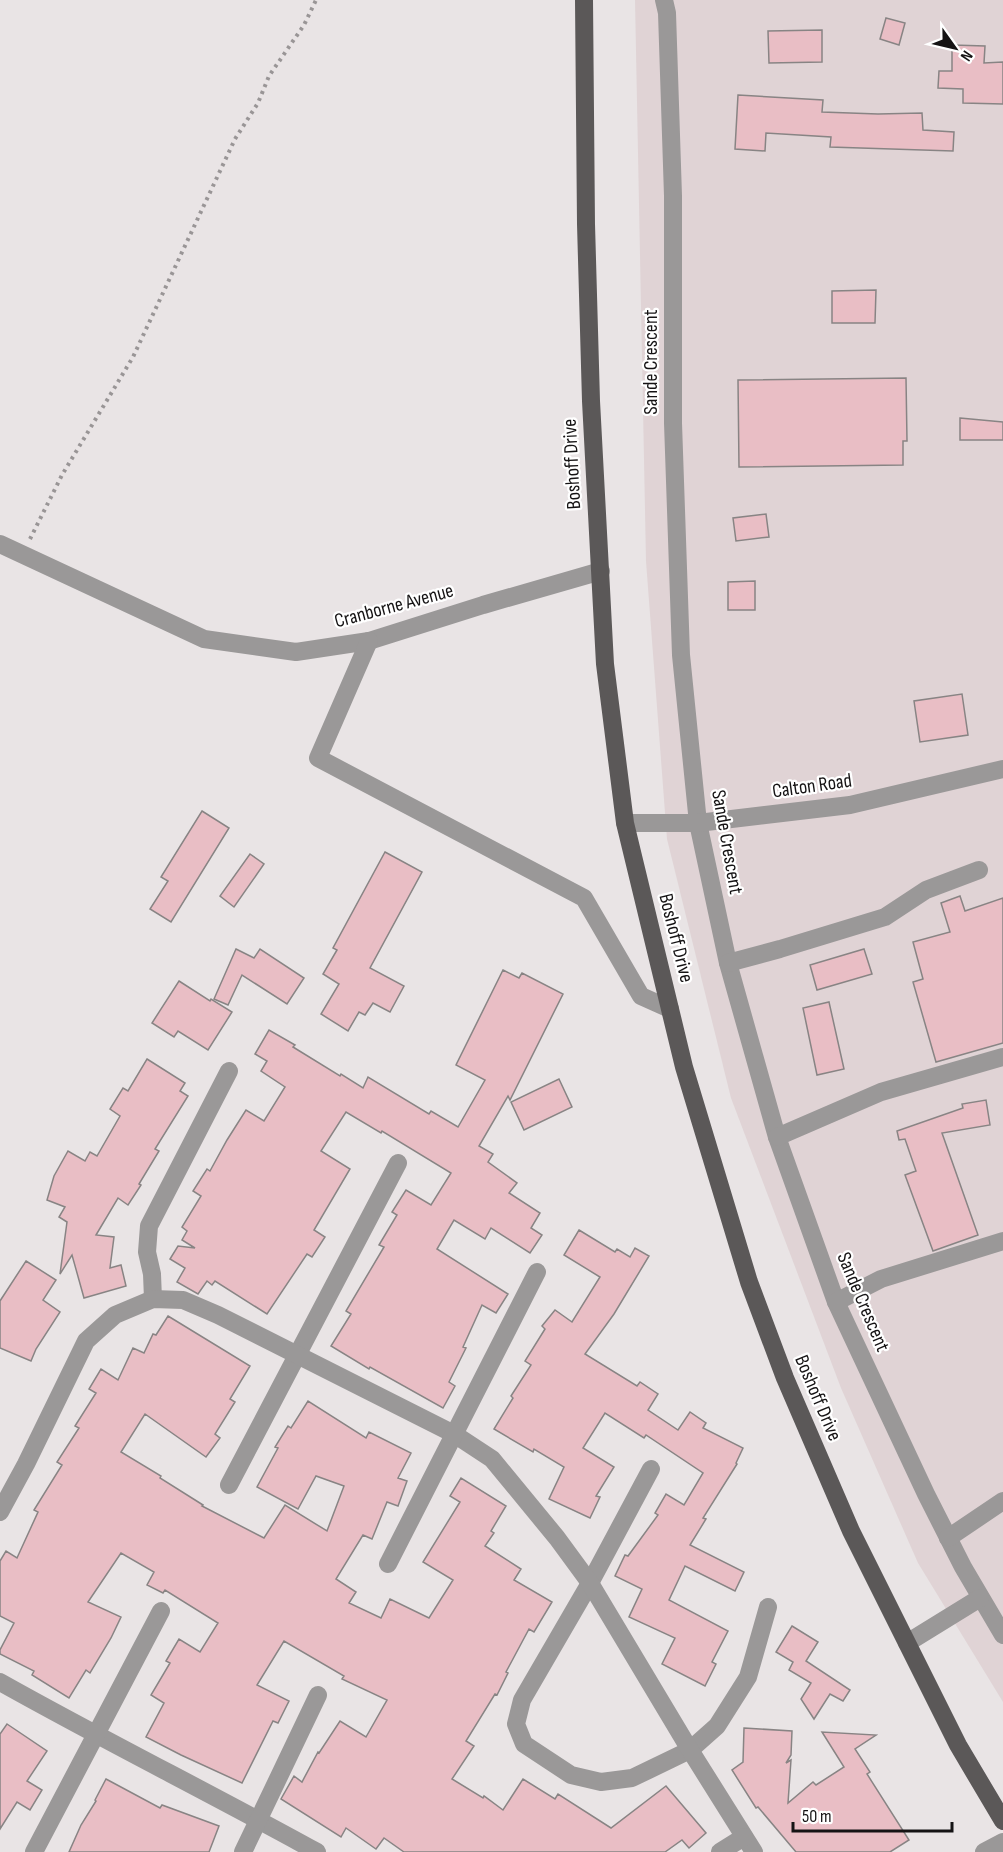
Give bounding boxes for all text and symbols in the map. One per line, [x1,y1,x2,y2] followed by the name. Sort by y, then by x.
[925,18,985,78] north arrow
[956,47,976,64] text: N
[639,309,663,415] street label: Sande Crescent
[558,418,586,510] street label: Boshoff Drive
[332,579,456,633] street label: Cranborne Avenue
[771,769,853,803] street label: Calton Road
[706,788,748,896] street label: Sande Crescent
[653,891,699,985] street label: Boshoff Drive
[831,1249,895,1355] street label: Sande Crescent
[789,1352,847,1444] street label: Boshoff Drive
[793,1795,952,1833] scale bar
[802,1806,832,1827] text: 50 m

